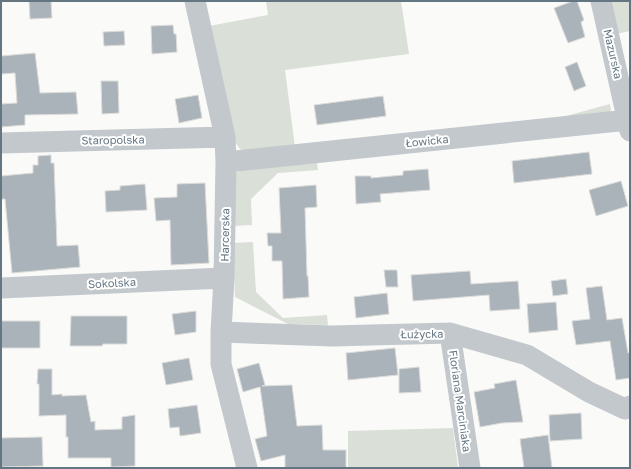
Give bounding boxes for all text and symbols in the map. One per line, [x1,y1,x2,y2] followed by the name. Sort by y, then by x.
[601,28,625,80] street label: Mazurska
[81,132,145,147] street label: Staropolska
[405,132,449,149] street label: Łowicka
[218,208,231,262] street label: Harcerska
[88,275,136,290] street label: Sokolska
[400,327,444,340] street label: Łużycka
[447,349,474,453] street label: Floriana Marciniaka

